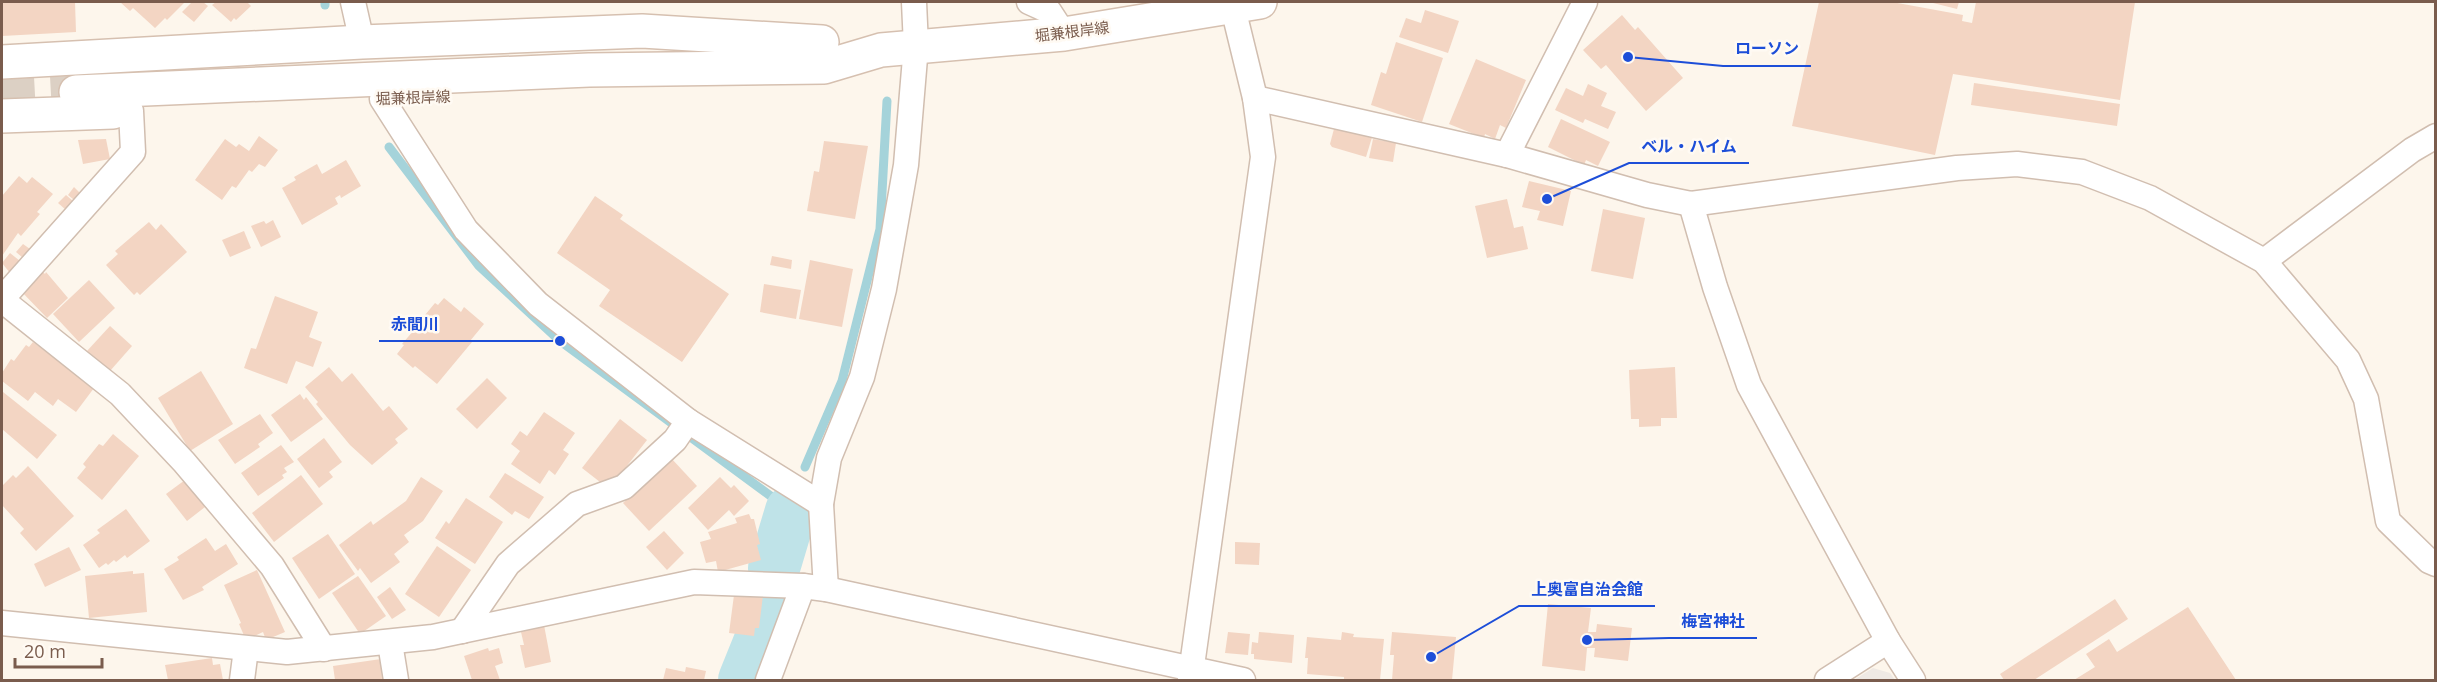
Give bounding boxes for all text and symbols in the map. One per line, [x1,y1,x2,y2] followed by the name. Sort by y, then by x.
[1034,17,1110,45] street label: 堀兼根岸線
[1723,32,1811,66] callout: ローソン
[1735,37,1799,59] text: ローソン
[375,86,451,108] street label: 堀兼根岸線
[1629,129,1749,163] callout: ベル・ハイム
[1641,135,1737,157] text: ベル・ハイム
[379,307,451,341] callout: 赤間川
[391,313,439,335] text: 赤間川
[1519,572,1655,606] callout: 上奥富自治会館
[1531,578,1643,600] text: 上奥富自治会館
[1669,604,1757,638] callout: 梅宮神社
[1681,610,1745,632] text: 梅宮神社
[15,631,102,669] scale bar
[24,639,66,663] text: 20 m

